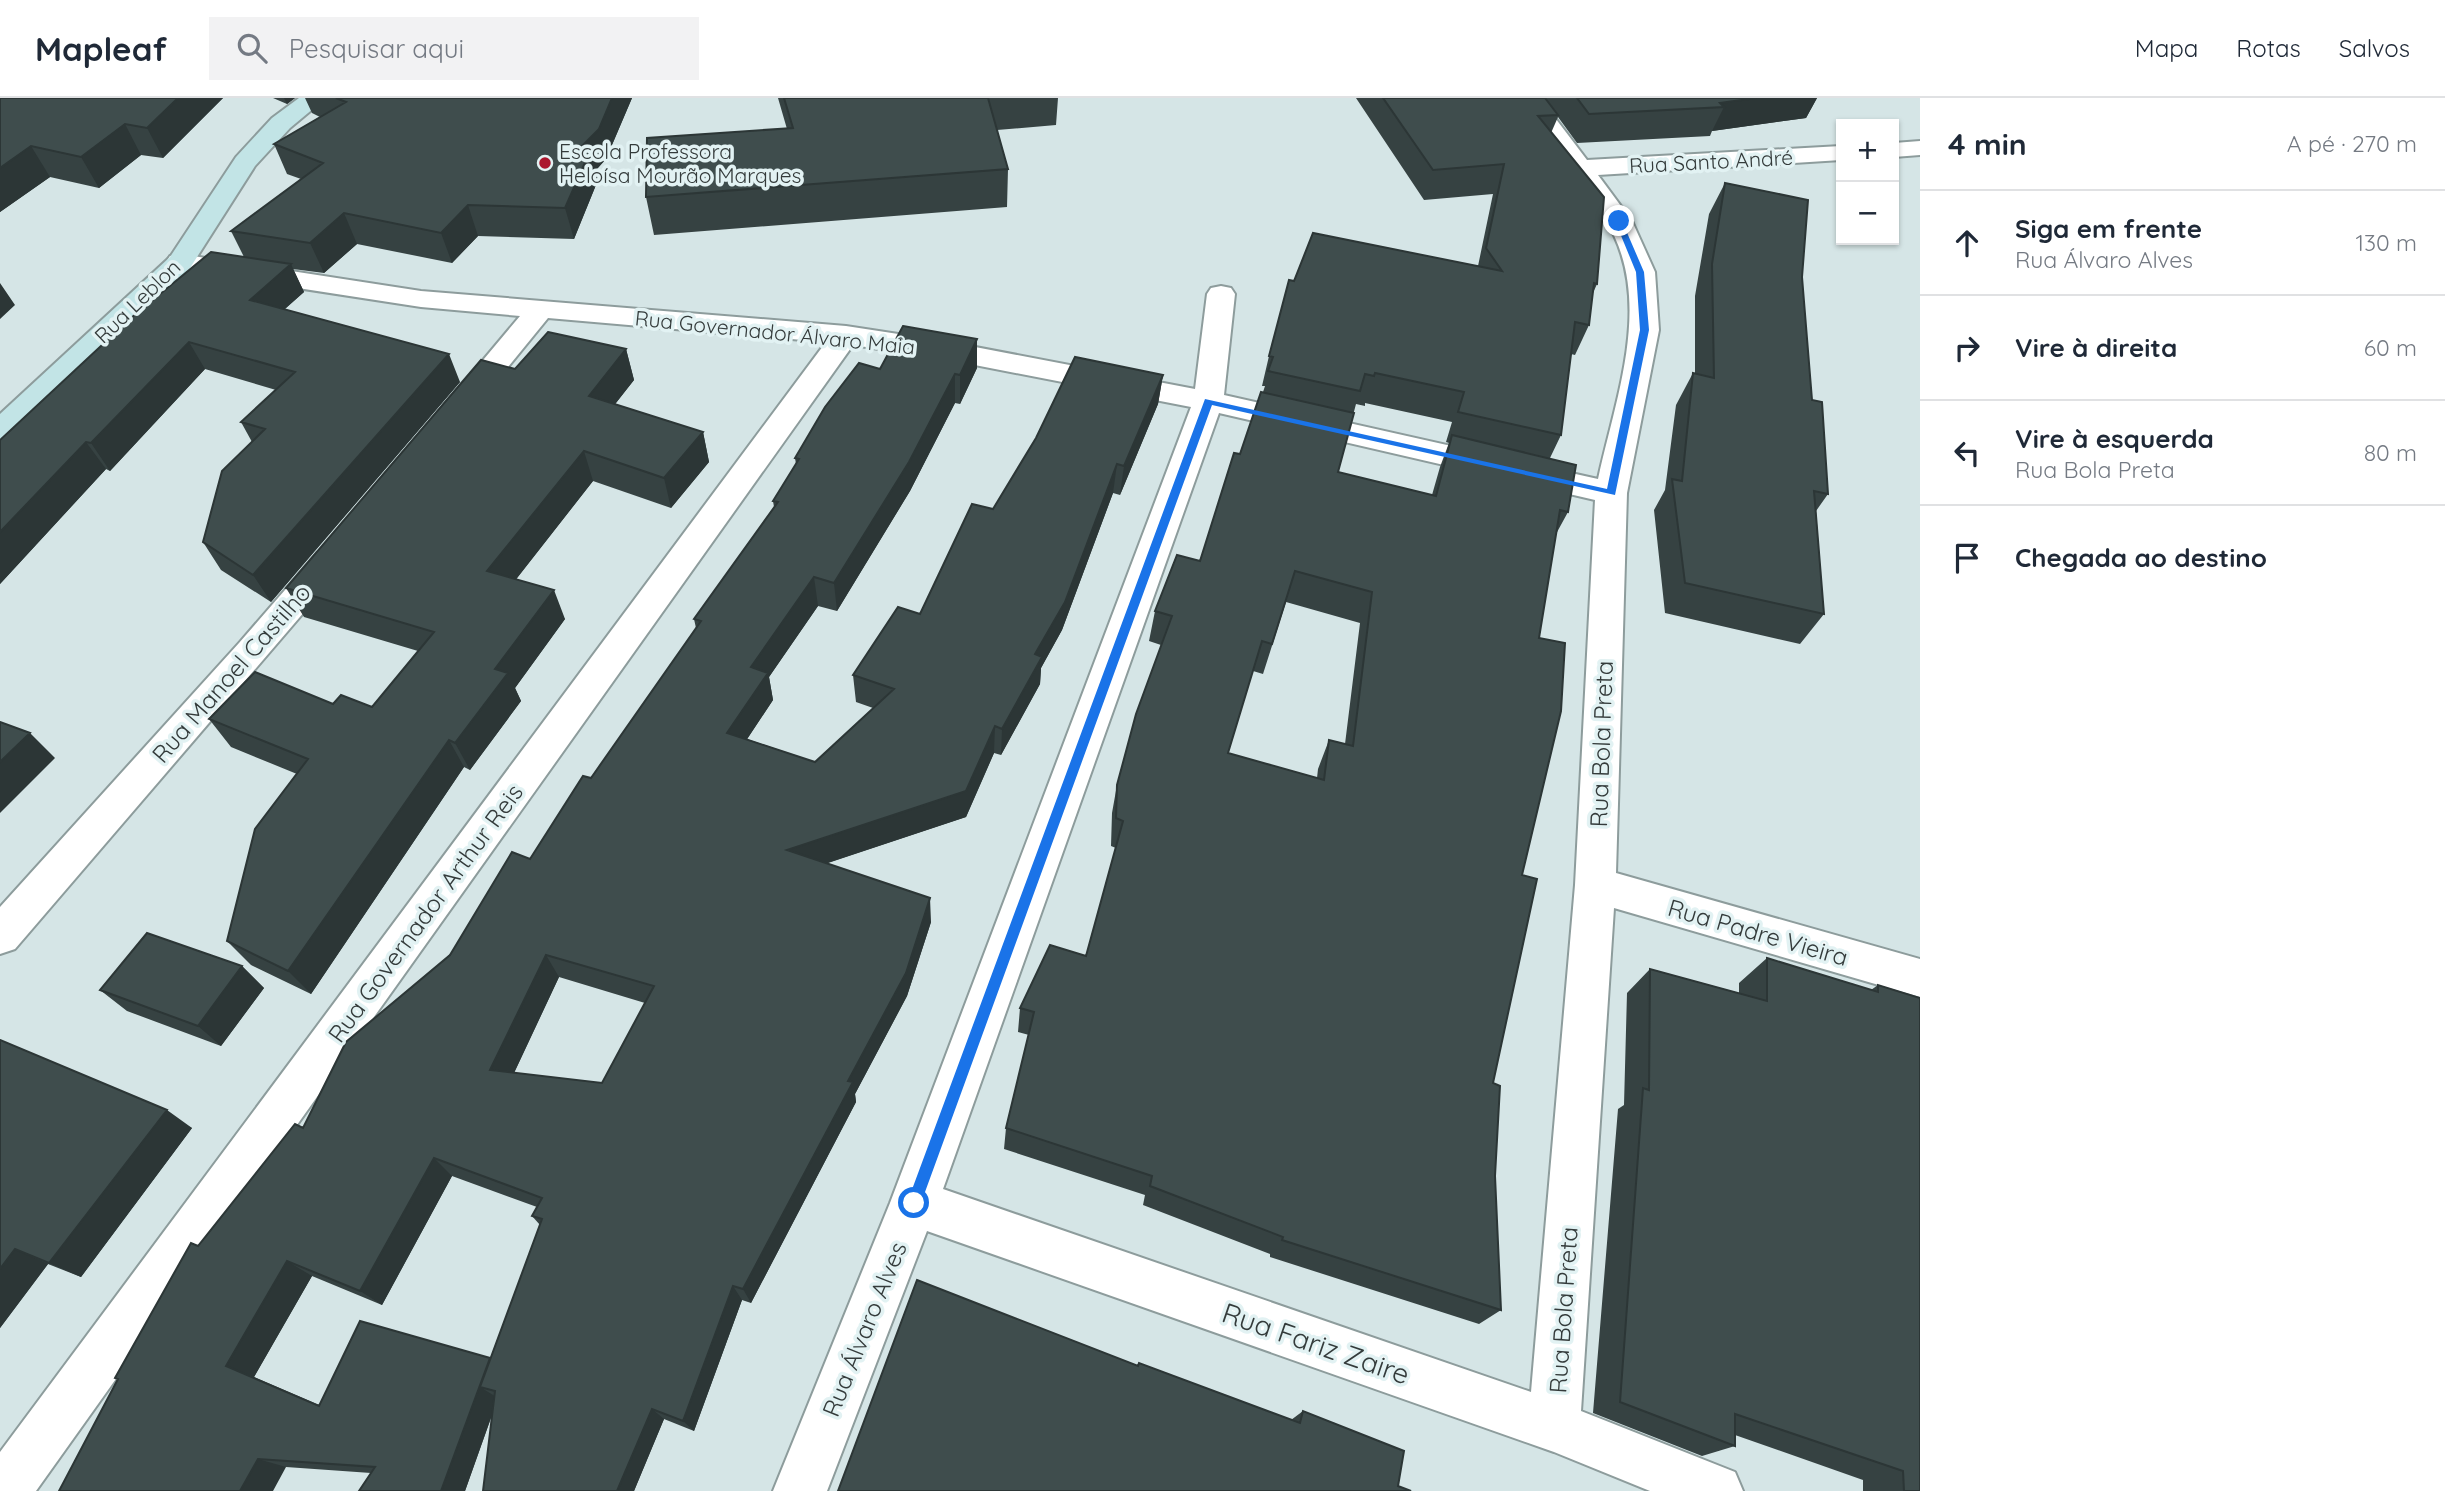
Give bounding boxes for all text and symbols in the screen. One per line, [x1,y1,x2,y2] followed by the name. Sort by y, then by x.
[209,17,699,80] search box
[35,28,167,69] text: Mapleaf
[233,29,271,67] icon: search
[289,32,464,65] text: Pesquisar aqui
[2135,33,2198,63] text: Mapa
[2236,33,2301,63] text: Rotas
[2339,33,2410,63] text: Salvos
[1836,119,1899,245] map controls
[1836,119,1899,182] button: +
[1948,125,2027,163] text: 4 min
[2287,129,2417,158] text: A pé · 270 m
[559,138,801,188] place label: Escola Professora Heloísa Mourão Marques
[1628,144,1794,178] street label: Rua Santo André
[537,155,553,171] marker: Escola Professora Heloísa Mourão Marques
[1836,182,1899,245] button: −
[1603,205,1634,236] route end
[2015,212,2202,245] text: Siga em frente
[1948,224,1986,262] icon: ahead
[2355,228,2417,257] text: 130 m
[2015,245,2193,274] text: Rua Álvaro Alves
[89,254,185,348] street label: Rua Leblon
[634,304,916,360] street label: Rua Governador Álvaro Maia
[1948,329,1986,367] icon: right
[2015,331,2177,364] text: Vire à direita
[2364,333,2417,362] text: 60 m
[2015,422,2214,455] text: Vire à esquerda
[1948,434,1986,472] icon: left
[2364,438,2417,467] text: 80 m
[2015,455,2175,484] text: Rua Bola Preta
[1948,539,1986,577] icon: arrive
[2015,541,2267,574] text: Chegada ao destino
[145,577,317,769] street label: Rua Manoel Castilho
[1583,660,1619,828] street label: Rua Bola Preta
[321,778,529,1048] street label: Rua Governador Arthur Reis
[1664,892,1852,972] street label: Rua Padre Vieira
[898,1187,929,1218] route start
[1542,1226,1584,1394] street label: Rua Bola Preta
[815,1237,913,1421] street label: Rua Álvaro Alves
[1218,1295,1414,1391] street label: Rua Fariz Zaire

